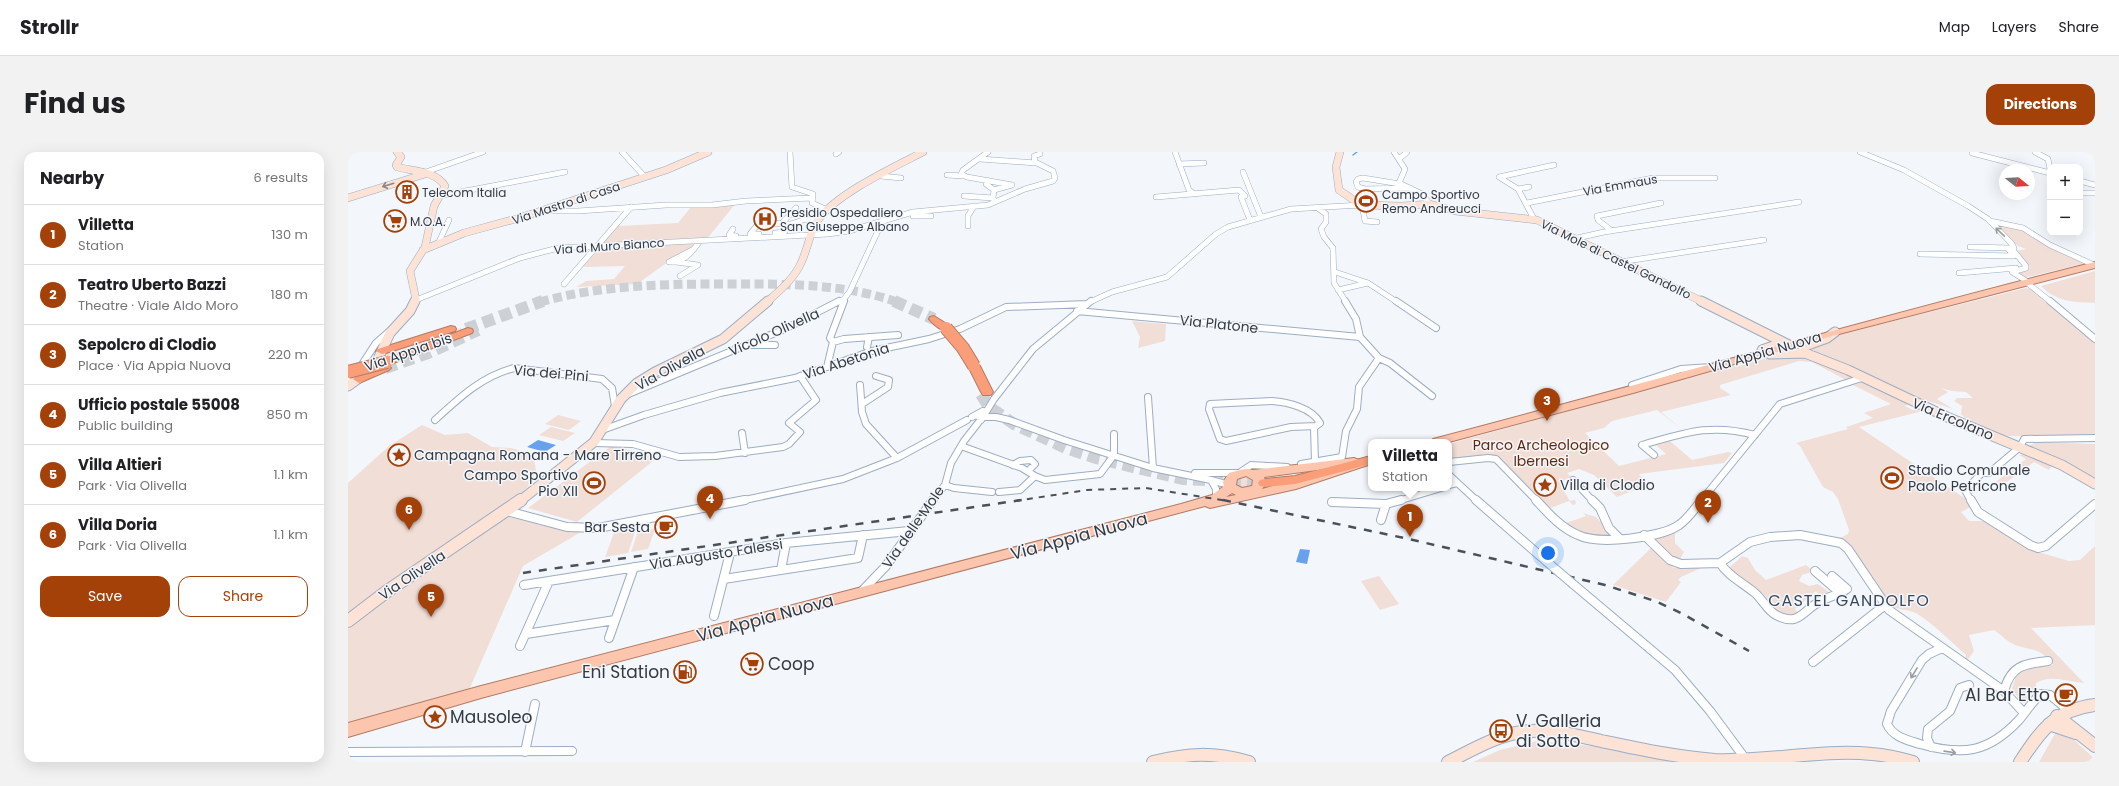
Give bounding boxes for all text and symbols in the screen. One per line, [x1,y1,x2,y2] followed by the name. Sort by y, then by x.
[20,14,79,41] text: Strollr
[1939,17,1970,37] text: Map
[1992,17,2036,37] text: Layers
[2058,17,2099,37] text: Share
[24,84,126,123] text: Find us
[1986,84,2095,125] button: Directions
[1999,164,2035,200] north arrow
[2047,164,2083,236] map controls
[2047,164,2083,200] button: +
[40,166,104,190] text: Nearby
[254,168,308,187] text: 6 results
[1581,170,1659,200] street label: Via Emmaus
[510,177,622,229] street label: Via Mastro di Casa
[394,179,420,205] building icon: Telecom Italia
[382,182,395,189] one-way arrow
[422,184,506,201] place label: Telecom Italia
[1382,186,1481,217] place label: Campo Sportivo Remo Andreucci
[1353,188,1379,214] sports icon: Campo Sportivo Remo Andreucci
[2047,200,2083,236] button: −
[780,204,910,235] place label: Presidio Ospedaliero San Giuseppe Albano
[752,206,778,232] hospital icon: Presidio Ospedaliero San Giuseppe Albano
[382,208,408,234] supermarket icon: M.O.A.
[410,213,445,230] place label: M.O.A.
[78,214,134,235] text: Villetta
[1538,215,1694,303] street label: Via Mole di Castel Gandolfo
[51,225,55,244] text: 1
[271,225,308,244] text: 130 m
[1996,228,2006,237] one-way arrow
[553,234,665,258] street label: Via di Muro Bianco
[78,236,124,255] text: Station
[78,274,226,295] text: Teatro Uberto Bazzi
[49,285,57,304] text: 2
[271,285,308,304] text: 180 m
[78,296,238,315] text: Theatre · Viale Aldo Moro
[725,303,823,361] street label: Vicolo Olivella
[1179,310,1260,338] street label: Via Platone
[1706,326,1824,378] street label: Via Appia Nuova
[362,328,454,376] street label: Via Appia bis
[78,334,216,355] text: Sepolcro di Clodio
[800,338,892,384] street label: Via Abetonia
[632,341,708,395] street label: Via Olivella
[49,345,57,364] text: 3
[268,345,308,364] text: 220 m
[78,356,231,375] text: Place · Via Appia Nuova
[513,360,589,386] street label: Via dei Pini
[1534,388,1560,421] pin: 3
[1909,393,1997,445] street label: Via Ercolano
[78,394,240,415] text: Ufficio postale 55008
[49,405,57,424] text: 4
[267,405,308,424] text: 850 m
[78,416,173,435] text: Public building
[1473,435,1609,471] park label: Parco Archeologico Ibernesi
[1368,439,1452,491] popup
[386,442,412,468] place icon: Campagna Romana - Mare Tirreno
[414,445,661,465] place label: Campagna Romana - Mare Tirreno
[1382,445,1438,466] text: Villetta
[78,454,162,475] text: Villa Altieri
[1908,460,2030,496] place label: Stadio Comunale Paolo Petricone
[49,465,57,484] text: 5
[273,465,308,484] text: 1.1 km
[464,465,578,501] place label: Campo Sportivo Pio XII
[1879,465,1905,491] sports icon: Stadio Comunale Paolo Petricone
[1382,467,1428,486] text: Station
[581,470,607,496] sports icon: Campo Sportivo Pio XII
[1532,472,1558,498] place icon: Villa di Clodio
[1560,475,1655,495] place label: Villa di Clodio
[78,476,187,495] text: Park · Via Olivella
[877,481,949,572] street label: Via delle Mole
[697,486,723,519] pin: 4
[1695,490,1721,523] pin: 2
[396,497,422,530] pin: 6
[1397,504,1423,537] pin: 1
[1008,506,1150,566] street label: Via Appia Nuova
[78,514,157,535] text: Villa Doria
[653,514,679,540] cafe icon: Bar Sesta
[584,517,650,537] place label: Bar Sesta
[49,525,57,544] text: 6
[273,525,308,544] text: 1.1 km
[648,534,784,574] street label: Via Augusto Falessi
[78,536,187,555] text: Park · Via Olivella
[1538,543,1558,563] your location
[375,545,449,605] street label: Via Olivella
[40,576,170,617] button: Save
[178,576,308,617] button: Share
[418,584,444,617] pin: 5
[694,588,836,648] street label: Via Appia Nuova
[1768,589,1930,612] district label: CASTEL GANDOLFO
[739,651,765,677] supermarket icon: Coop
[768,652,814,676] place label: Coop
[672,659,698,685] fuel station icon: Eni Station
[582,660,670,684] place label: Eni Station
[1910,667,1918,679] one-way arrow
[2053,682,2079,708] cafe icon: Al Bar Etto
[1965,683,2050,707] place label: Al Bar Etto
[422,704,448,730] place icon: Mausoleo
[450,705,532,729] place label: Mausoleo
[1516,709,1601,753] place label: V. Galleria di Sotto
[1488,718,1514,744] bus stop icon: V. Galleria di Sotto
[1943,748,1956,755] one-way arrow

